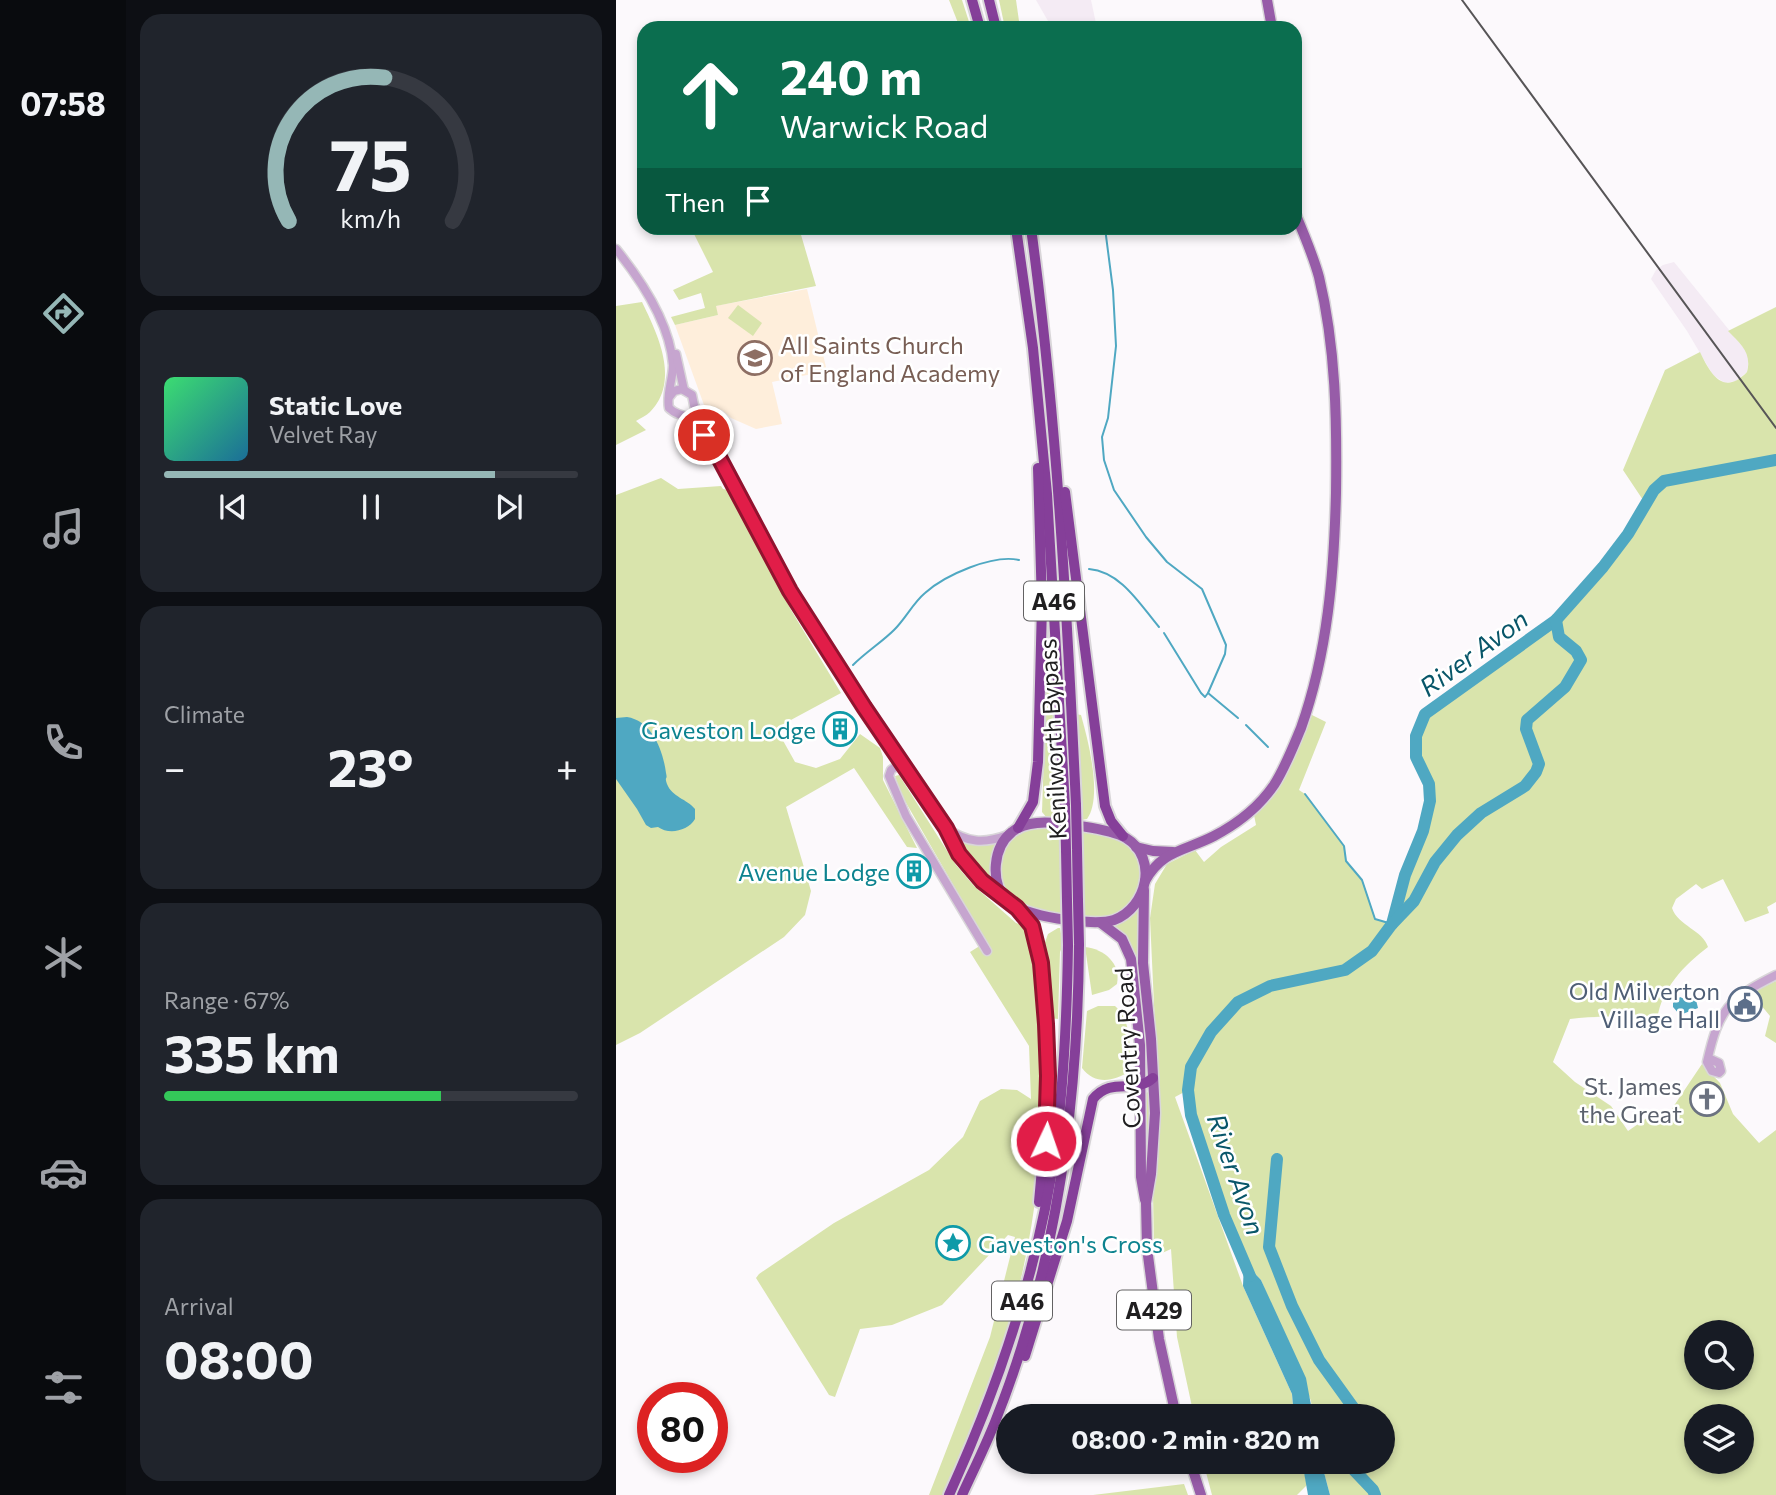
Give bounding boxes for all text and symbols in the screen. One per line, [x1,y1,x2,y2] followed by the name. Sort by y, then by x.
[780,45,922,105] text: 240 m
[665,49,756,140] icon: ahead
[20,83,106,123] text: 07:58
[780,105,988,145] text: Warwick Road
[330,117,412,206] text: 75
[739,182,777,220] icon: arrive
[665,186,725,217] text: Then
[341,203,401,233] text: km/h
[39,289,88,338] icon: directions
[780,330,1000,387] place label: All Saints Church of England Academy
[736,339,774,377] school or university icon: All Saints Church of England Academy
[269,389,402,420] text: Static Love
[674,405,734,465] pin
[685,416,723,454] icon: arrive
[269,420,377,448] text: Velvet Ray
[214,488,252,526] icon: previous
[352,488,390,526] icon: pause
[490,488,528,526] icon: next
[39,504,88,553] icon: music
[1024,582,1084,621] road number: A46
[1413,602,1533,702] water label: River Avon
[1032,638,1072,840] street label: Kenilworth Bypass
[164,700,245,728] text: Climate
[821,710,859,748] building icon: Gaveston Lodge
[641,715,816,744] place label: Gaveston Lodge
[39,718,88,767] icon: phone
[328,734,414,798] text: 23°
[164,743,186,790] text: −
[556,743,578,790] text: +
[895,852,933,890] building icon: Avenue Lodge
[738,857,890,886] place label: Avenue Lodge
[39,933,88,982] icon: climate
[1108,967,1146,1129] street label: Coventry Road
[1569,976,1720,1033] place label: Old Milverton Village Hall
[1726,985,1764,1023] public building icon: Old Milverton Village Hall
[164,986,289,1014] text: Range · 67%
[164,1020,340,1084] text: 335 km
[1579,1071,1682,1128] place label: St. James the Great
[1688,1080,1726,1118] church icon: St. James the Great
[1009,1104,1083,1178] position arrow
[1202,1109,1272,1239] water label: River Avon
[39,1148,88,1197] icon: car
[934,1224,972,1262] place icon: Gaveston's Cross
[978,1229,1163,1258] place label: Gaveston's Cross
[992,1282,1052,1320] road number: A46
[1117,1290,1191,1330] road number: A429
[164,1292,234,1320] text: Arrival
[1684,1320,1754,1474] map controls
[1684,1320,1754,1390] button: search
[164,1326,314,1390] text: 08:00
[39,1363,88,1412] icon: filters
[637,1382,728,1473] speed limit sign: 80
[1684,1404,1754,1474] button: layers
[1071,1423,1320,1454] text: 08:00 · 2 min · 820 m

